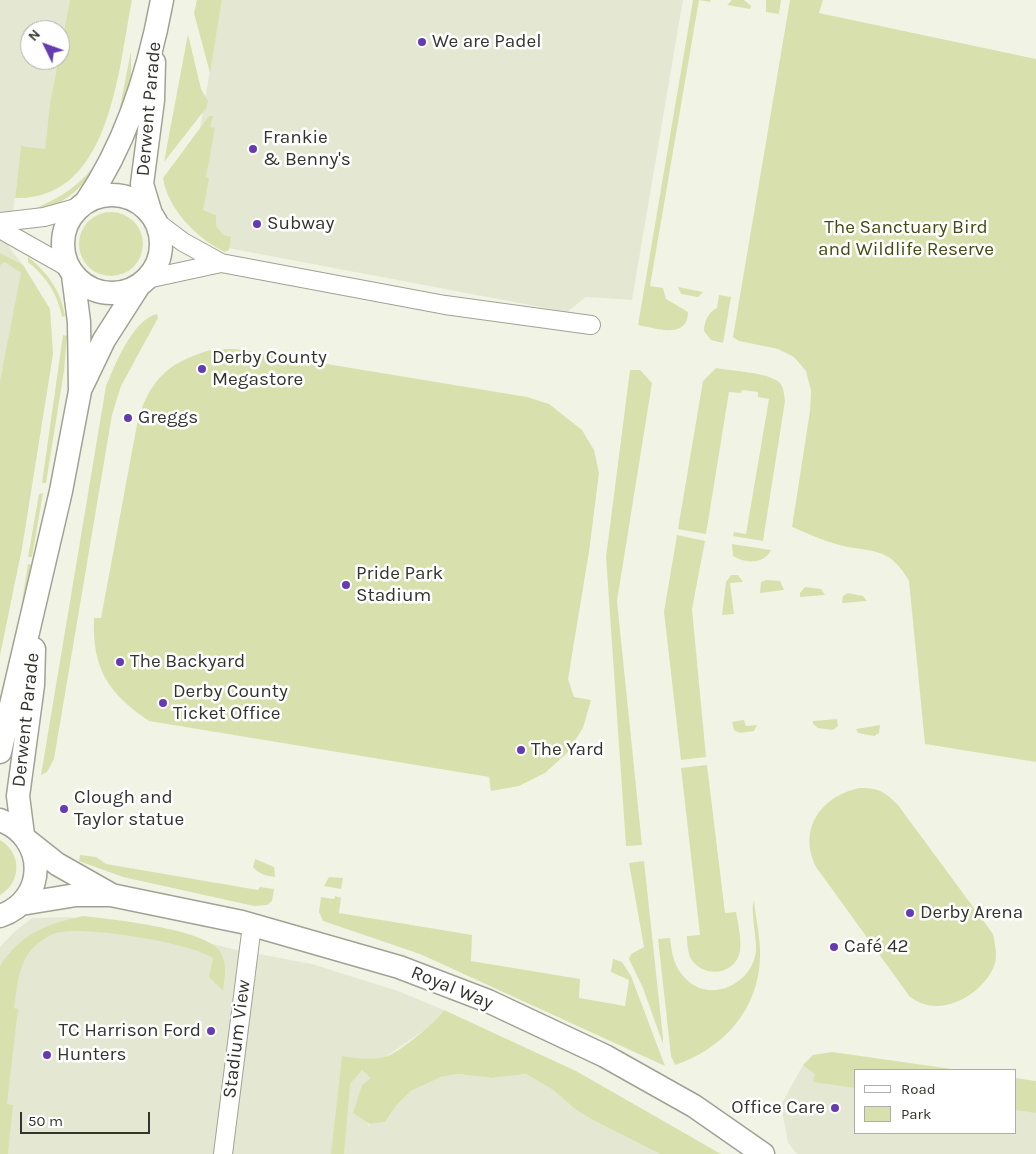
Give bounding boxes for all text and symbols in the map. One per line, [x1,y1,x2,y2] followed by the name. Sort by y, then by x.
[20,20,70,70] north arrow
[25,26,44,45] text: N
[432,31,542,53] place label: We are Padel
[416,36,428,48] marker: We are Padel
[132,41,166,177] street label: Derwent Parade
[263,127,351,171] place label: Frankie & Benny's
[247,143,259,155] marker: Frankie & Benny's
[267,213,334,235] place label: Subway
[818,217,994,261] park label: The Sanctuary Bird and Wildlife Reserve
[251,218,263,230] marker: Subway
[212,347,327,391] place label: Derby County Megastore
[196,363,208,375] marker: Derby County Megastore
[138,407,198,429] place label: Greggs
[122,412,134,424] marker: Greggs
[356,563,443,607] place label: Pride Park Stadium
[340,579,352,591] marker: Pride Park Stadium
[130,651,245,673] place label: The Backyard
[8,652,44,788] street label: Derwent Parade
[114,656,126,668] marker: The Backyard
[173,681,288,725] place label: Derby County Ticket Office
[157,697,169,709] marker: Derby County Ticket Office
[531,739,604,761] place label: The Yard
[515,744,527,756] marker: The Yard
[74,787,184,831] place label: Clough and Taylor statue
[58,803,70,815] marker: Clough and Taylor statue
[920,902,1023,924] place label: Derby Arena
[904,907,916,919] marker: Derby Arena
[844,936,909,958] place label: Café 42
[828,941,840,953] marker: Café 42
[407,961,497,1015] street label: Royal Way
[218,978,256,1100] street label: Stadium View
[58,1020,201,1042] place label: TC Harrison Ford
[205,1025,217,1037] marker: TC Harrison Ford
[57,1044,126,1066] place label: Hunters
[41,1049,53,1061] marker: Hunters
[854,1069,1016,1134] legend
[901,1080,936,1098] text: Road
[731,1097,825,1119] place label: Office Care
[22,1102,152,1134] scale bar
[829,1102,841,1114] marker: Office Care
[901,1105,931,1123] text: Park
[28,1112,63,1130] text: 50 m

